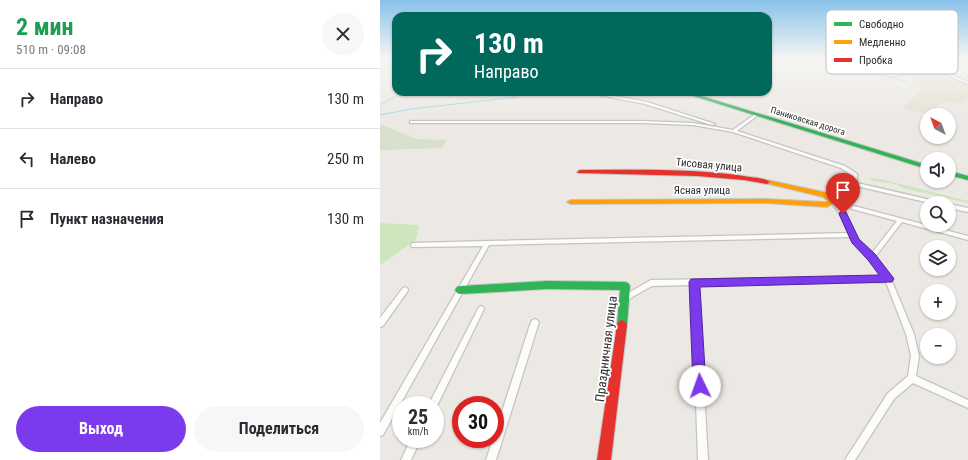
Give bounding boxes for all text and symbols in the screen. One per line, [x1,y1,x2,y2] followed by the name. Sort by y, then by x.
[826,10,958,74] legend
[16,13,74,41] text: 2 мин
[322,13,364,55] button: close
[859,18,904,31] text: Свободно
[474,27,544,60] text: 130 m
[408,28,460,80] icon: right
[859,36,906,49] text: Медленно
[16,42,86,57] text: 510 m · 09:08
[859,54,893,67] text: Пробка
[474,61,539,82] text: Направо
[16,88,38,110] icon: right
[50,90,103,108] text: Направо
[327,90,364,108] text: 130 m
[769,105,847,137] street label: Паниковская дорога
[920,108,956,144] north arrow
[920,108,956,364] map controls
[16,148,38,170] icon: left
[50,150,96,168] text: Налево
[327,150,364,168] text: 250 m
[920,152,956,188] button: sound
[675,156,743,174] street label: Тисовая улица
[826,173,860,214] pin
[832,179,854,201] icon: arrive
[674,184,730,197] street label: Ясная улица
[920,196,956,232] button: search
[16,208,38,230] icon: arrive
[50,210,164,228] text: Пункт назначения
[327,210,364,228] text: 130 m
[920,240,956,276] button: layers
[920,284,956,320] button: +
[592,295,620,403] street label: Праздничная улица
[920,328,956,364] button: −
[679,365,721,407] position arrow
[452,396,504,448] speed limit sign: 30
[408,405,428,429] text: 25
[16,406,186,452] button: Выход
[194,406,364,452] button: Поделиться
[408,426,428,437] text: km/h

